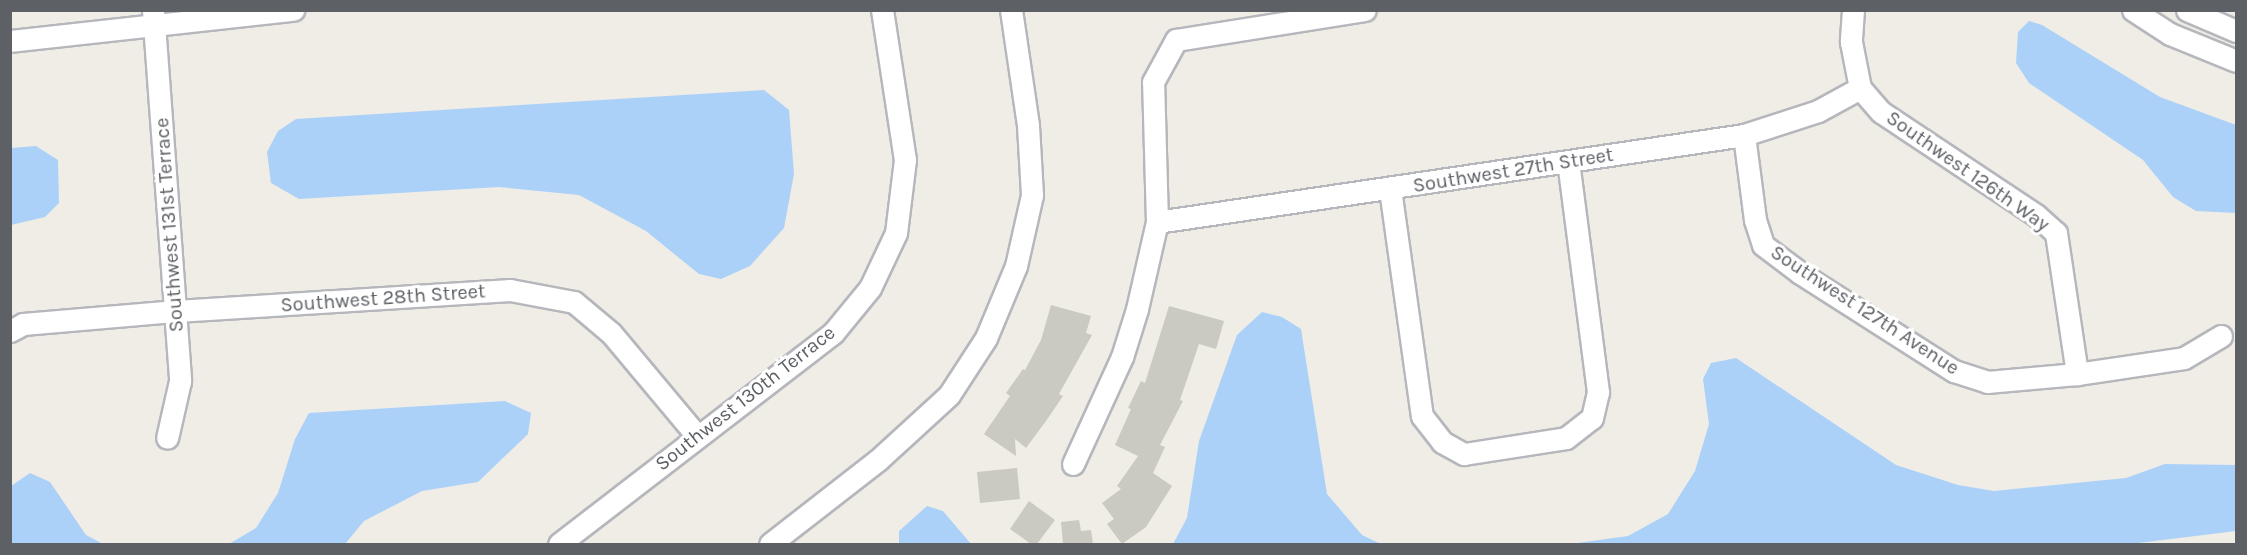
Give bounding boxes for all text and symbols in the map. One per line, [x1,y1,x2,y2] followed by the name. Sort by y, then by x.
[1882,106,2054,236] street label: Southwest 126th Way
[150,117,188,333] street label: Southwest 131st Terrace
[1411,142,1615,198] street label: Southwest 27th Street
[1766,240,1964,380] street label: Southwest 127th Avenue
[280,279,486,317] street label: Southwest 28th Street
[650,320,840,476] street label: Southwest 130th Terrace

